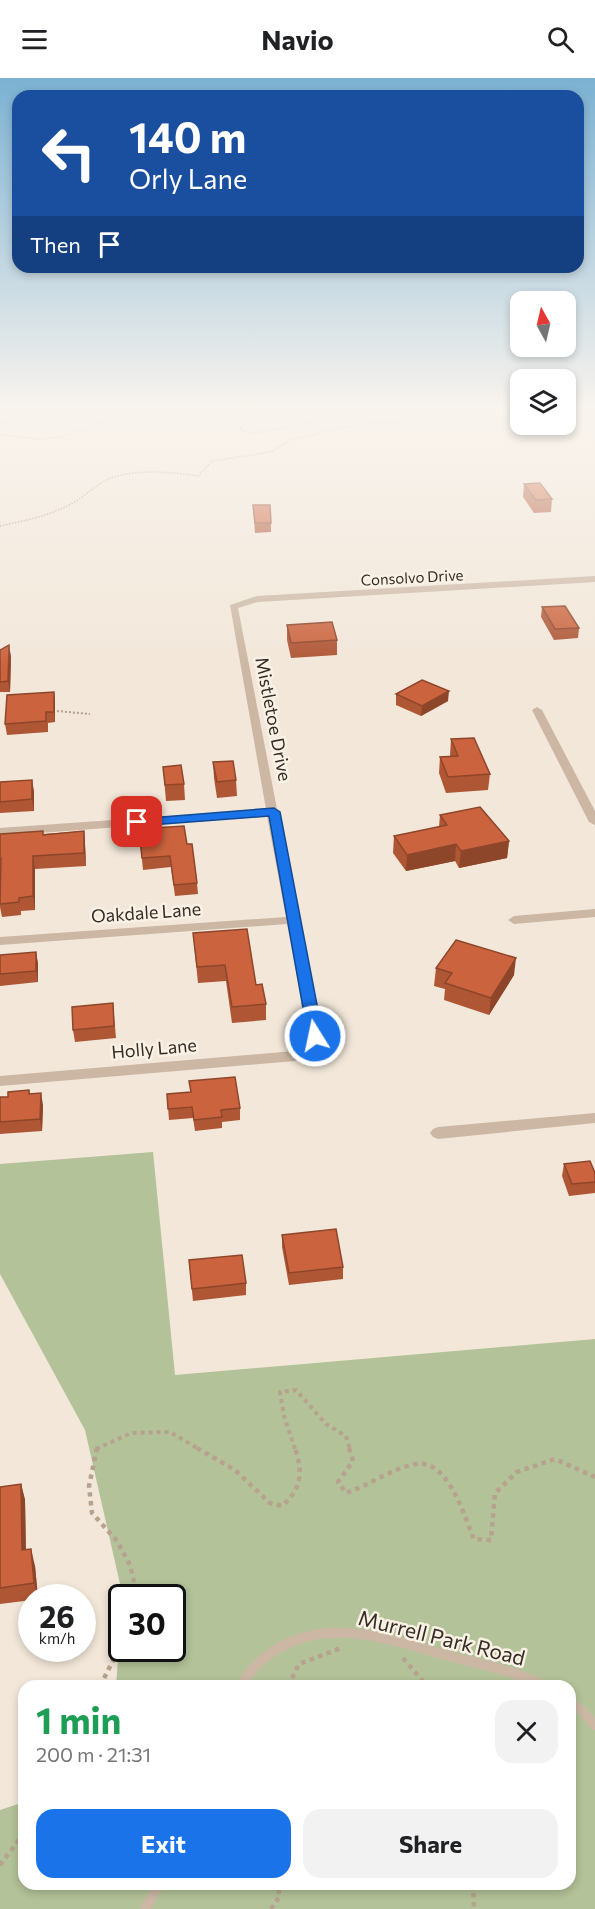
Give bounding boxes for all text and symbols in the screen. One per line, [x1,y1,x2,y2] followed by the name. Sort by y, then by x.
[18,23,51,56] icon: menu
[261,23,334,56] text: Navio
[544,23,577,56] icon: search
[129,110,246,162] text: 140 m
[30,114,108,192] icon: left
[129,162,247,195] text: Orly Lane
[93,228,126,261] icon: arrive
[30,231,81,258] text: Then
[510,291,576,357] north arrow
[510,291,576,435] map controls
[510,369,576,435] button: layers
[360,565,464,589] street label: Consolvo Drive
[251,655,297,783] street label: Mistletoe Drive
[111,796,162,847] pin
[120,805,153,838] icon: arrive
[90,897,202,927] street label: Oakdale Lane
[283,1004,347,1068] position arrow
[110,1033,198,1063] street label: Holly Lane
[108,1584,186,1662] speed limit sign: 30
[39,1597,75,1634] text: 26
[356,1604,528,1670] street label: Murrell Park Road
[39,1629,75,1647] text: km/h
[36,1697,121,1741] text: 1 min
[495,1700,558,1763] button: close
[36,1742,151,1766] text: 200 m · 21:31
[36,1809,291,1878] button: Exit
[303,1809,558,1878] button: Share

